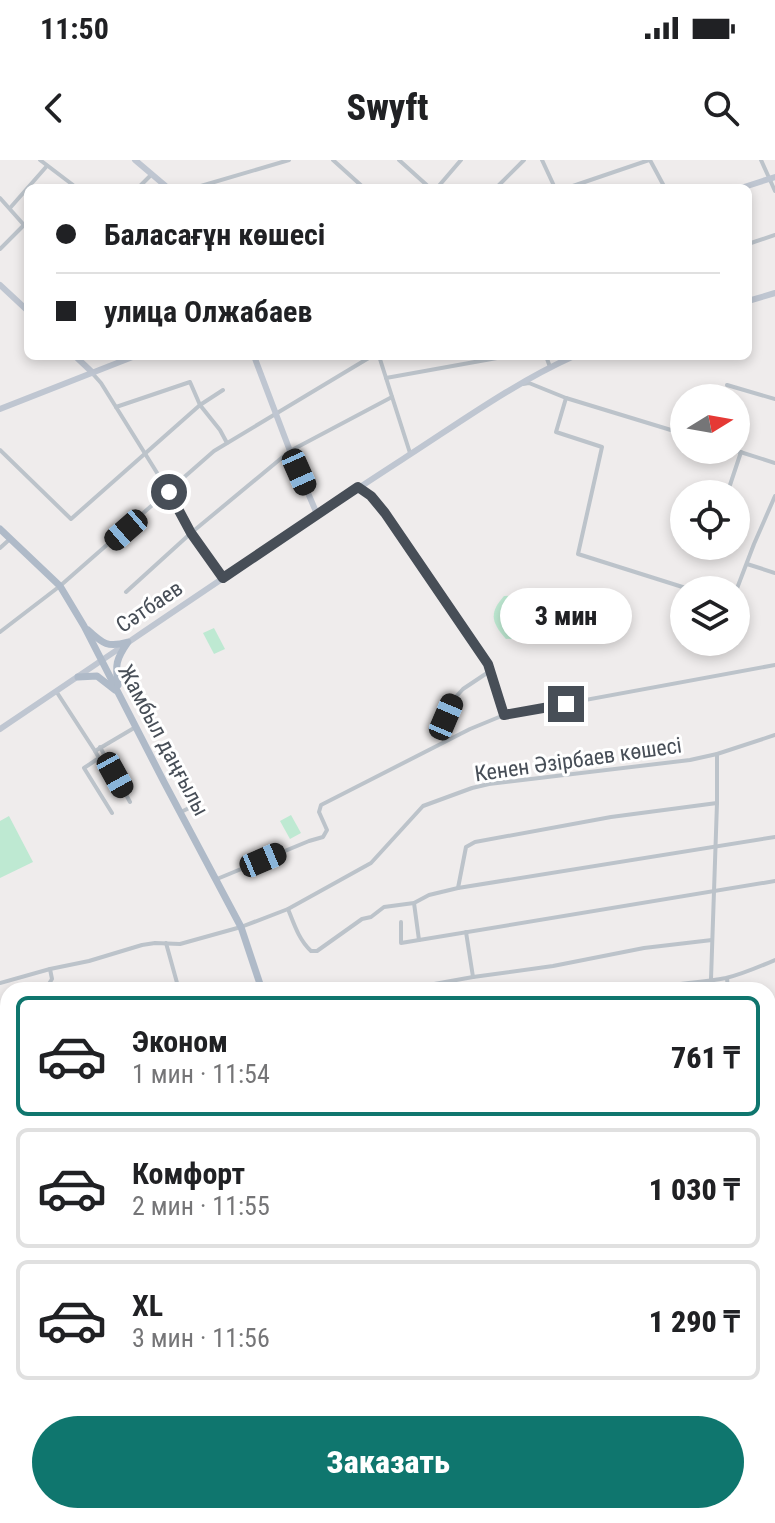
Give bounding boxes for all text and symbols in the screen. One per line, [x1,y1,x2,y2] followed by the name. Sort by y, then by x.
[40,11,109,46] text: 11:50
[32,86,76,130] icon: back
[699,86,743,130] icon: search
[347,87,428,129] text: Swyft
[104,217,325,252] text: Баласағұн көшесі
[104,294,312,329] text: улица Олжабаев
[670,384,750,464] north arrow
[670,384,750,656] map controls
[278,445,320,499] car
[151,474,187,510] route start
[670,480,750,560] button: locate
[100,505,152,555] car
[111,575,187,638] street label: Сәтбаев
[670,576,750,656] button: layers
[500,588,632,644] callout: 3 мин
[535,601,597,631] text: 3 мин
[113,660,214,820] street label: Жамбыл даңғылы
[548,686,584,722] route end
[426,690,466,744] car
[473,733,683,786] street label: Кенен Әзірбаев көшесі
[93,748,137,802] car
[236,840,290,880] car
[36,1020,108,1092] icon: car
[132,1024,228,1059] text: Эконом
[671,1040,740,1075] text: 761 ₸
[132,1059,270,1089] text: 1 мин · 11:54
[36,1152,108,1224] icon: car
[132,1156,245,1191] text: Комфорт
[649,1172,740,1207] text: 1 030 ₸
[132,1191,270,1221] text: 2 мин · 11:55
[36,1284,108,1356] icon: car
[132,1288,163,1323] text: XL
[649,1304,740,1339] text: 1 290 ₸
[132,1323,270,1353] text: 3 мин · 11:56
[32,1416,744,1508] button: Заказать

